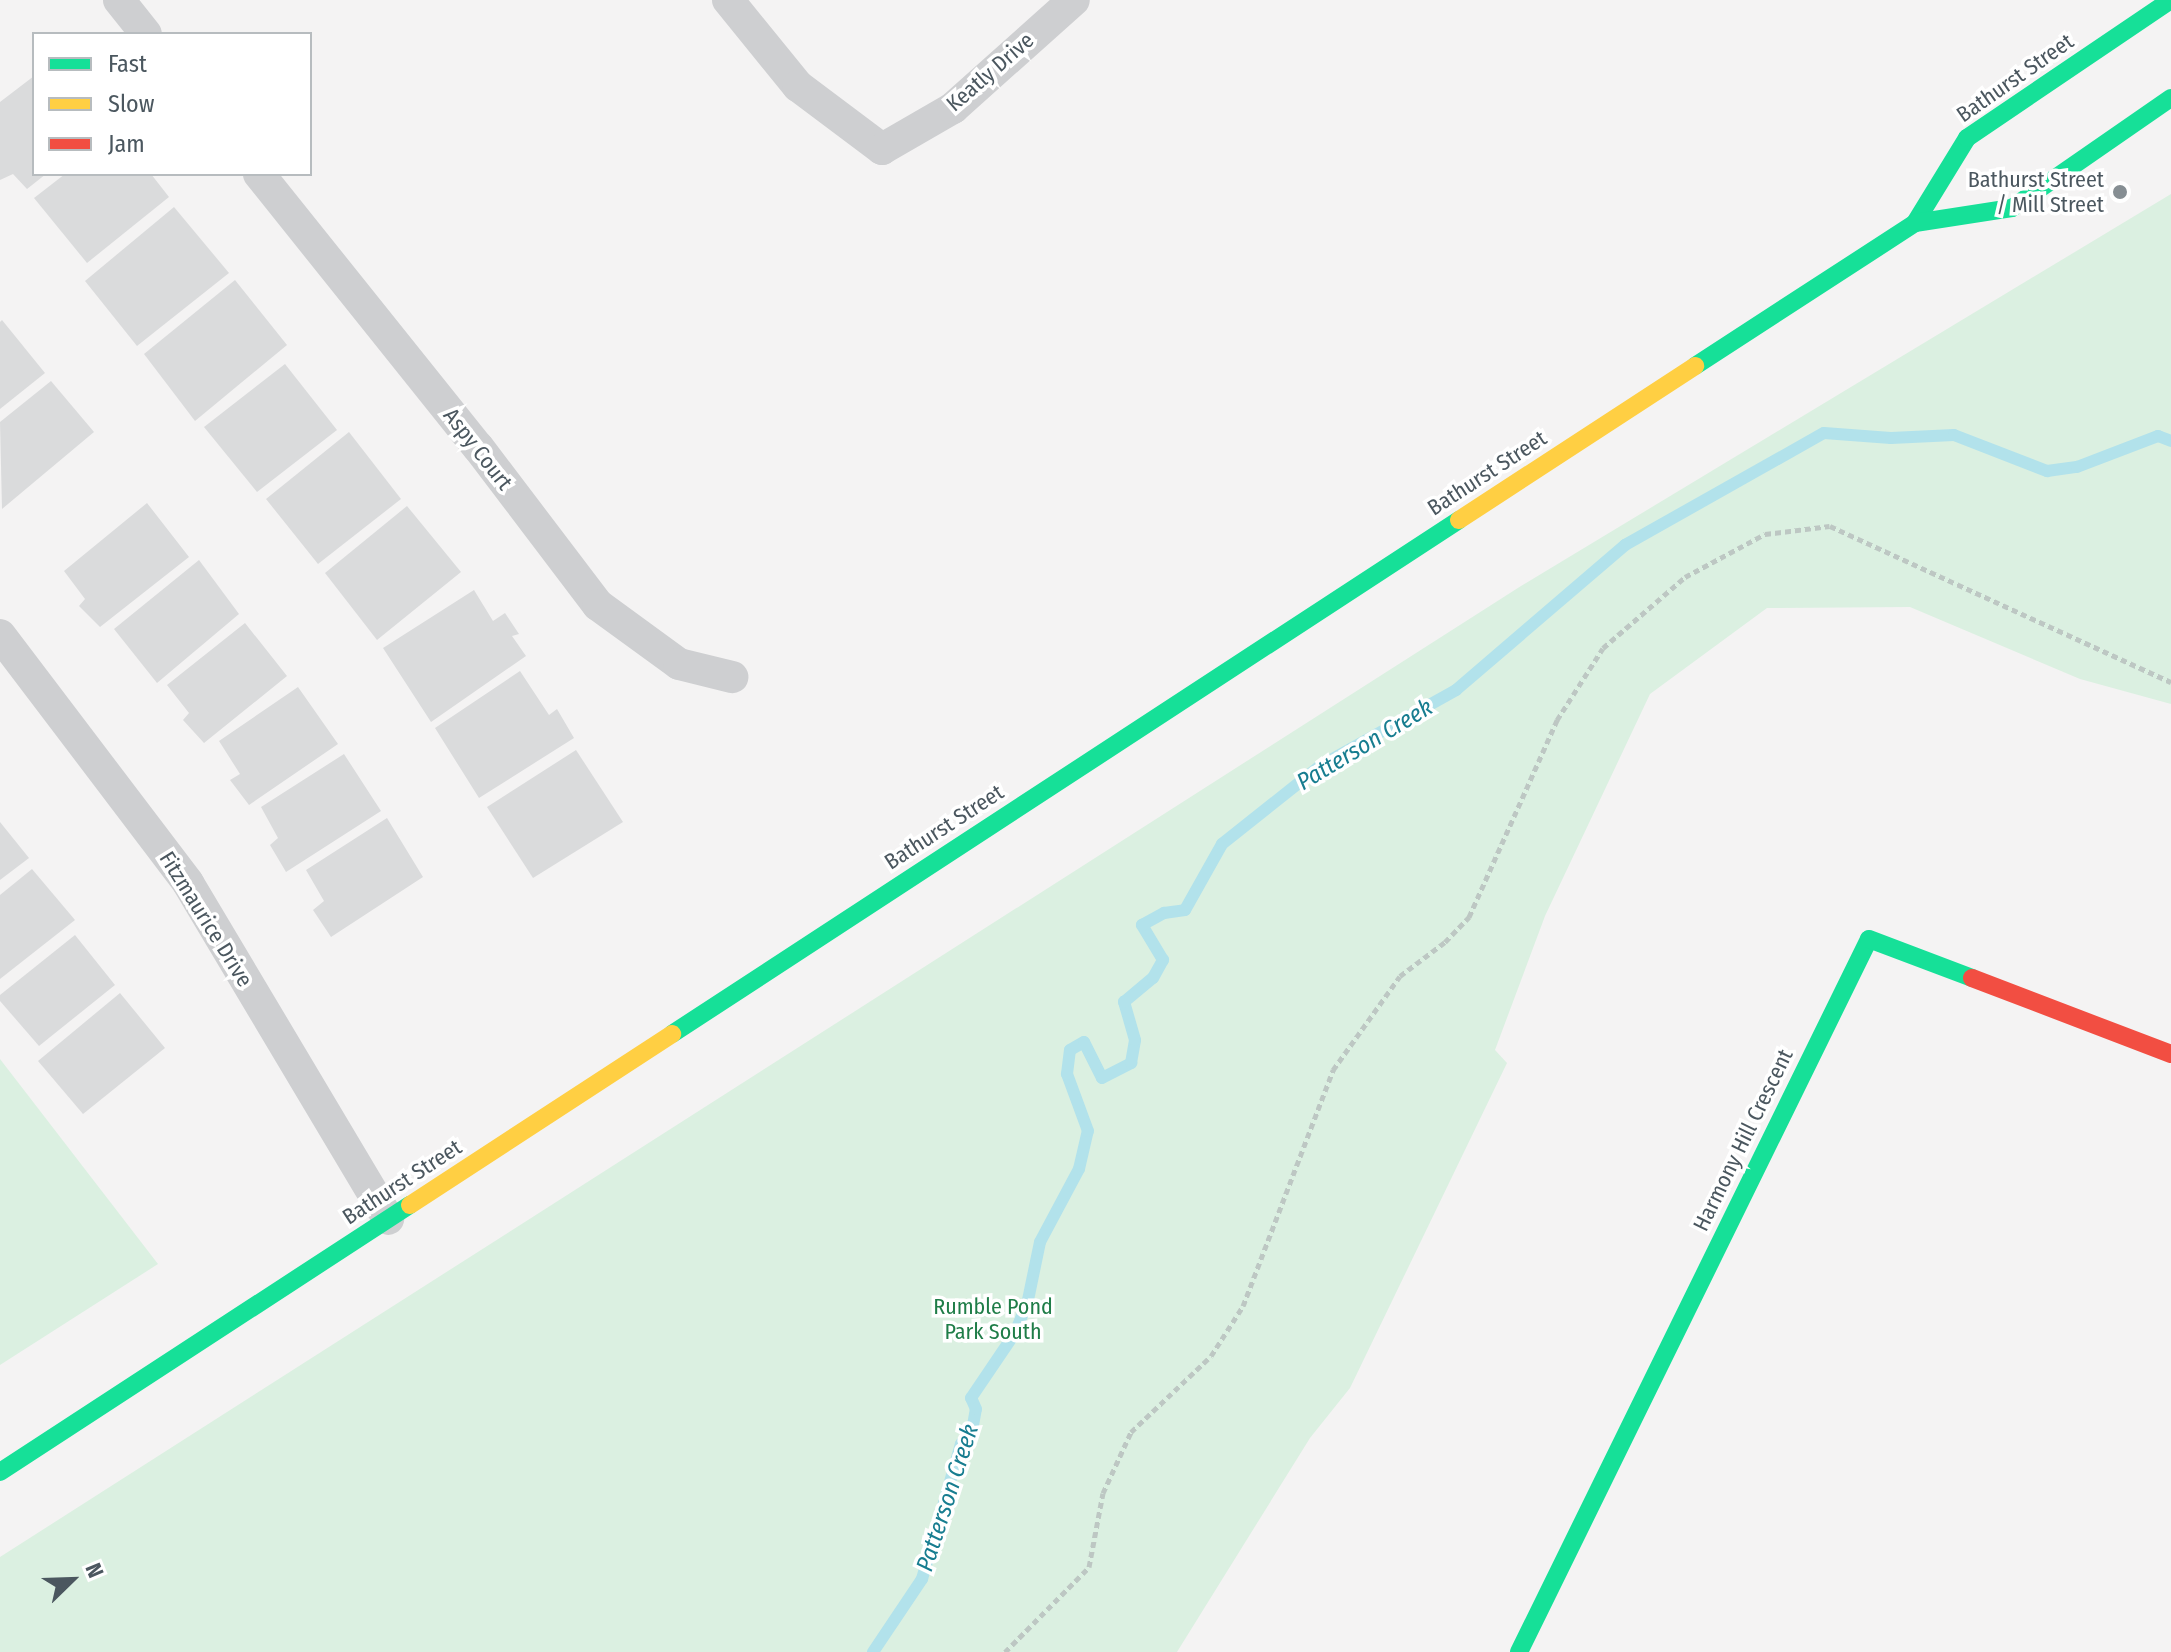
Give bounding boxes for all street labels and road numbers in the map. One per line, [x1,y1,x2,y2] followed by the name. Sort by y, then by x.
[941,27,1039,117] street label: Keatly Drive
[1952,28,2078,128] street label: Bathurst Street
[438,403,518,495] street label: Aspy Court
[1423,425,1551,521] street label: Bathurst Street
[880,779,1008,875] street label: Bathurst Street
[154,847,258,991] street label: Fitzmaurice Drive
[1687,1045,1799,1235] street label: Harmony Hill Crescent
[338,1134,466,1230] street label: Bathurst Street

